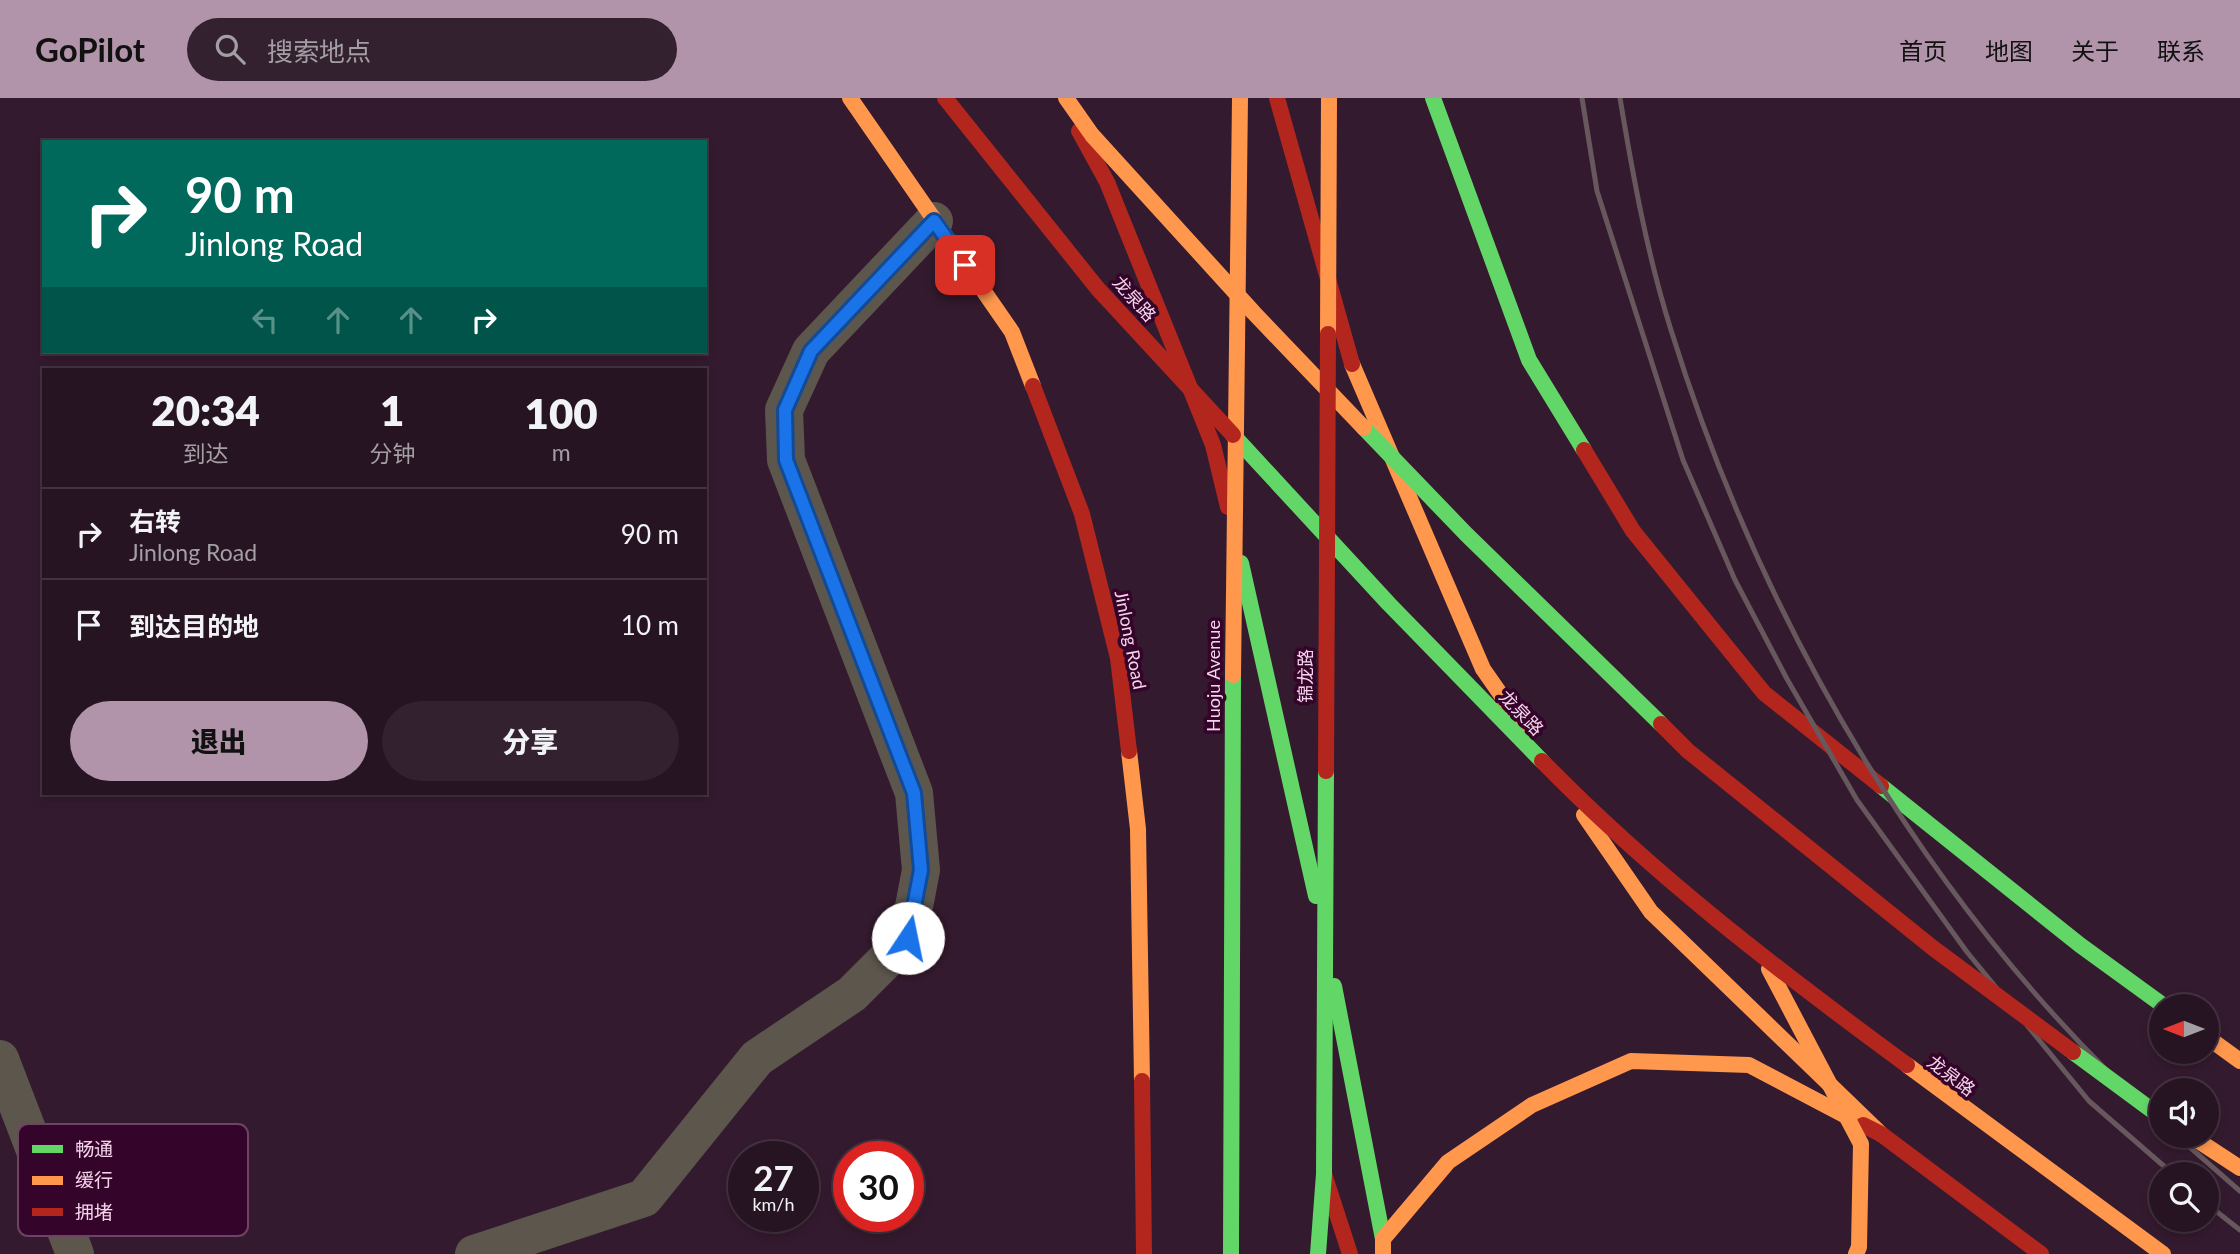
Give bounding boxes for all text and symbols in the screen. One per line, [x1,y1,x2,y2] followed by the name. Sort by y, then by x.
[187,18,677,81] search box
[35,29,145,69] text: GoPilot
[211,30,249,68] icon: search
[267,35,371,67] text: 搜索地点
[1899,36,1947,65] text: 首页
[1985,36,2033,65] text: 地图
[2071,36,2119,65] text: 关于
[2157,36,2205,65] text: 联系
[185,165,295,223] text: 90 m
[70,168,161,259] icon: right
[185,224,363,263] text: Jinlong Road
[935,235,995,295] pin
[946,246,984,284] icon: arrive
[1109,271,1161,326] street label: 龙泉路
[246,301,284,339] icon: left
[319,301,357,339] icon: ahead
[392,301,430,339] icon: ahead
[465,301,503,339] icon: right
[151,385,260,435] text: 20:34
[380,385,404,435] text: 1
[525,388,598,438] text: 100
[552,438,571,466] text: m
[183,439,229,467] text: 到达
[369,439,415,467] text: 分钟
[129,505,181,537] text: 右转
[70,515,108,553] icon: right
[621,518,679,550] text: 90 m
[129,538,257,566] text: Jinlong Road
[1111,589,1151,691] street label: Jinlong Road
[70,606,108,644] icon: arrive
[621,609,679,641] text: 10 m
[129,610,259,642] text: 到达目的地
[1202,620,1224,732] street label: Huoju Avenue
[1294,649,1316,703] street label: 锦龙路
[1495,685,1548,739] street label: 龙泉路
[70,701,368,781] button: 退出
[382,701,679,781] button: 分享
[871,901,945,975] position arrow
[2149,994,2219,1064] north arrow
[2149,994,2219,1232] map controls
[1923,1050,1980,1100] street label: 龙泉路
[2149,1078,2219,1148] button: sound
[18,1124,248,1236] legend
[75,1137,113,1160] text: 畅通
[833,1141,924,1232] speed limit sign: 30
[753,1156,794,1198] text: 27
[2149,1162,2219,1232] button: search
[75,1168,113,1191] text: 缓行
[752,1193,795,1215] text: km/h
[75,1200,113,1223] text: 拥堵

